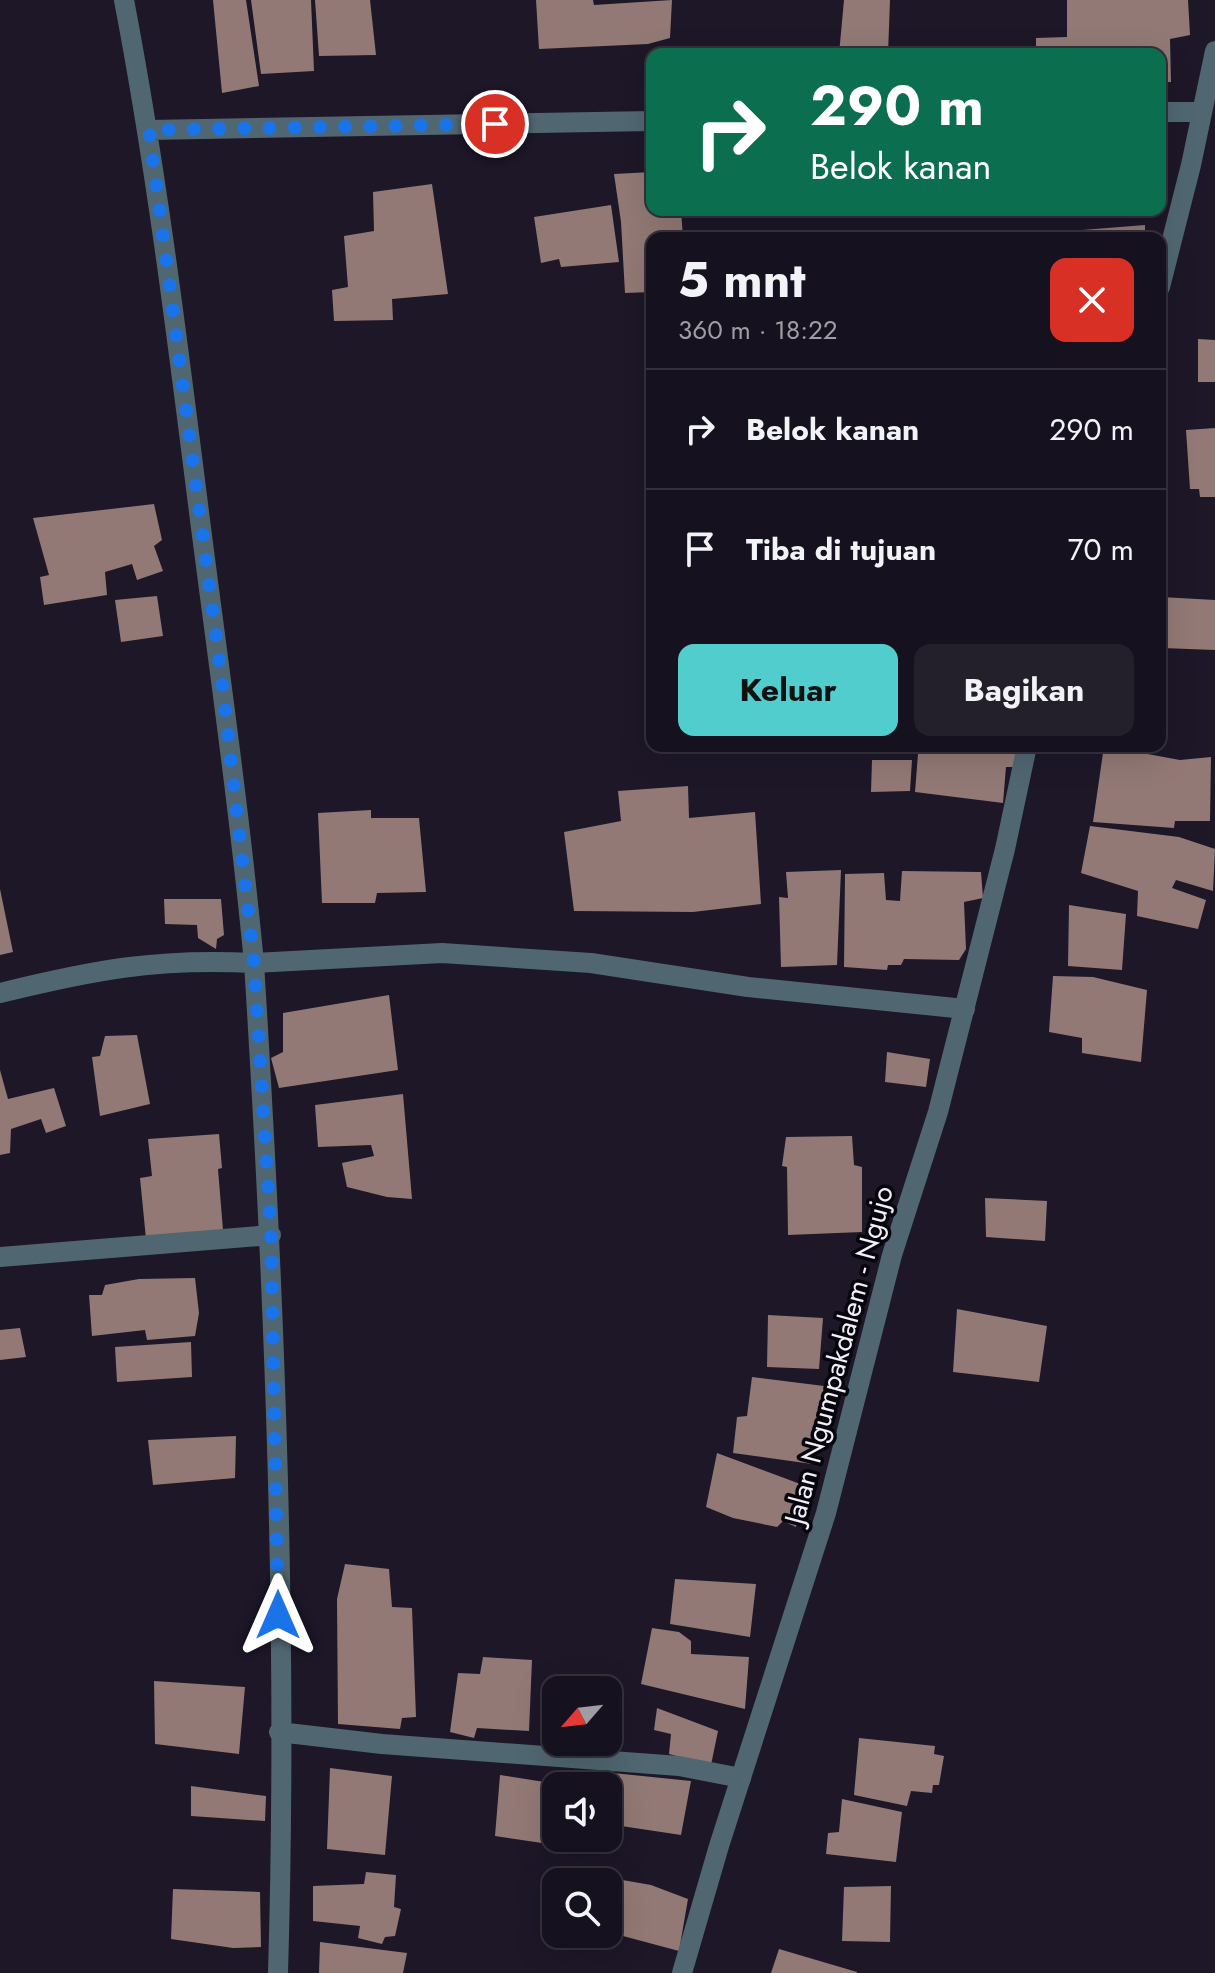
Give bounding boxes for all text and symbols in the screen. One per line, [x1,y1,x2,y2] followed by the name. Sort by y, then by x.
[810,65,984,146] text: 290 m
[678,80,782,184] icon: right
[461,90,529,158] pin
[473,102,517,146] icon: arrive
[810,140,991,192] text: Belok kanan
[678,246,806,315] text: 5 mnt
[1050,258,1134,342] button: close
[678,311,838,349] text: 360 m · 18:22
[678,407,722,451] icon: right
[746,408,919,451] text: Belok kanan
[1049,408,1134,451] text: 290 m
[678,527,722,571] icon: arrive
[746,528,936,571] text: Tiba di tujuan
[1068,528,1134,571] text: 70 m
[678,644,898,736] button: Keluar
[914,644,1134,736] button: Bagikan
[773,1181,904,1533] street label: Jalan Ngumpakdalem - Ngujo
[236,1573,320,1657] position arrow
[542,1676,622,1756] north arrow
[542,1676,622,1948] map controls
[542,1772,622,1852] button: sound
[542,1868,622,1948] button: search

